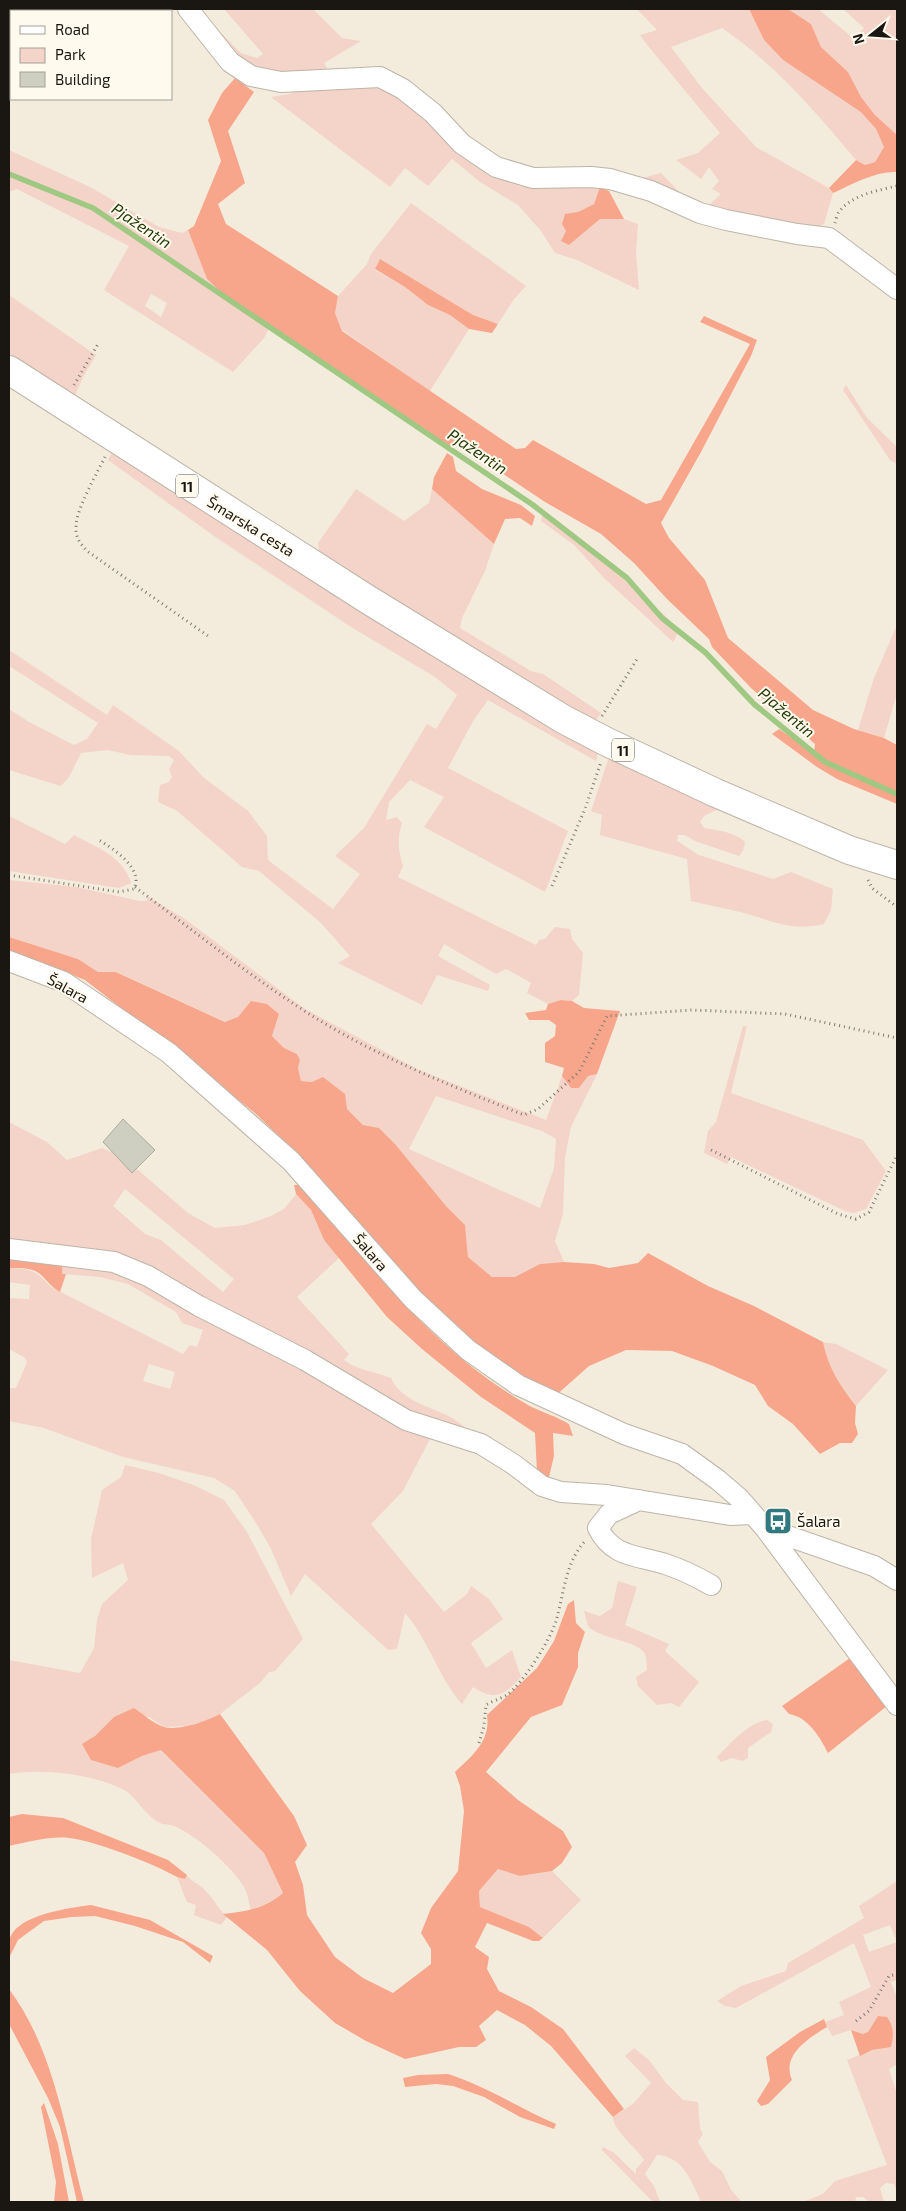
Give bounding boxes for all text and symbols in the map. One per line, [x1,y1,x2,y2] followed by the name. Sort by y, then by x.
[10,10,172,100] legend
[846,10,896,60] north arrow
[55,20,90,38] text: Road
[848,32,868,46] text: N
[55,45,86,63] text: Park
[55,70,111,88] text: Building
[108,198,175,253] water label: Pjažentin
[444,424,511,479] water label: Pjažentin
[176,474,198,498] road number: 11
[204,492,298,560] street label: Šmarska cesta
[754,683,819,742] water label: Pjažentin
[612,738,634,762] road number: 11
[45,970,91,1006] street label: Šalara
[350,1230,392,1274] street label: Šalara
[763,1506,793,1536] bus stop icon: Šalara
[797,1512,841,1530] place label: Šalara

